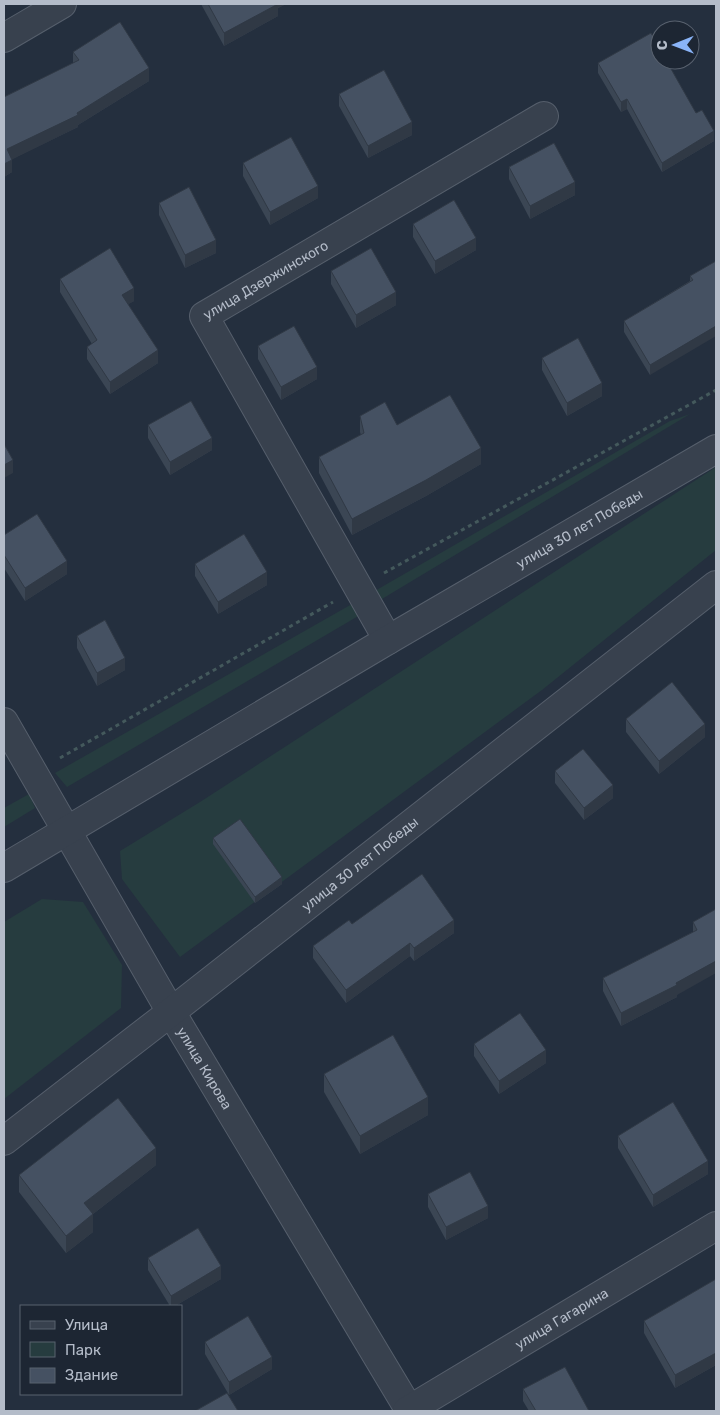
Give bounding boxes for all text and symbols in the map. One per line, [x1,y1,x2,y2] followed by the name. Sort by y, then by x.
[650,20,700,70] north arrow
[654,40,671,50] text: С
[200,236,331,323] street label: улица Дзержинского
[513,485,646,572] street label: улица 30 лет Победы
[298,813,422,915] street label: улица 30 лет Победы
[173,1024,236,1112] street label: улица Кирова
[512,1284,611,1353] street label: улица Гагарина
[20,1305,182,1395] legend
[65,1316,108,1334] text: Улица
[65,1341,101,1359] text: Парк
[65,1366,118,1384] text: Здание

